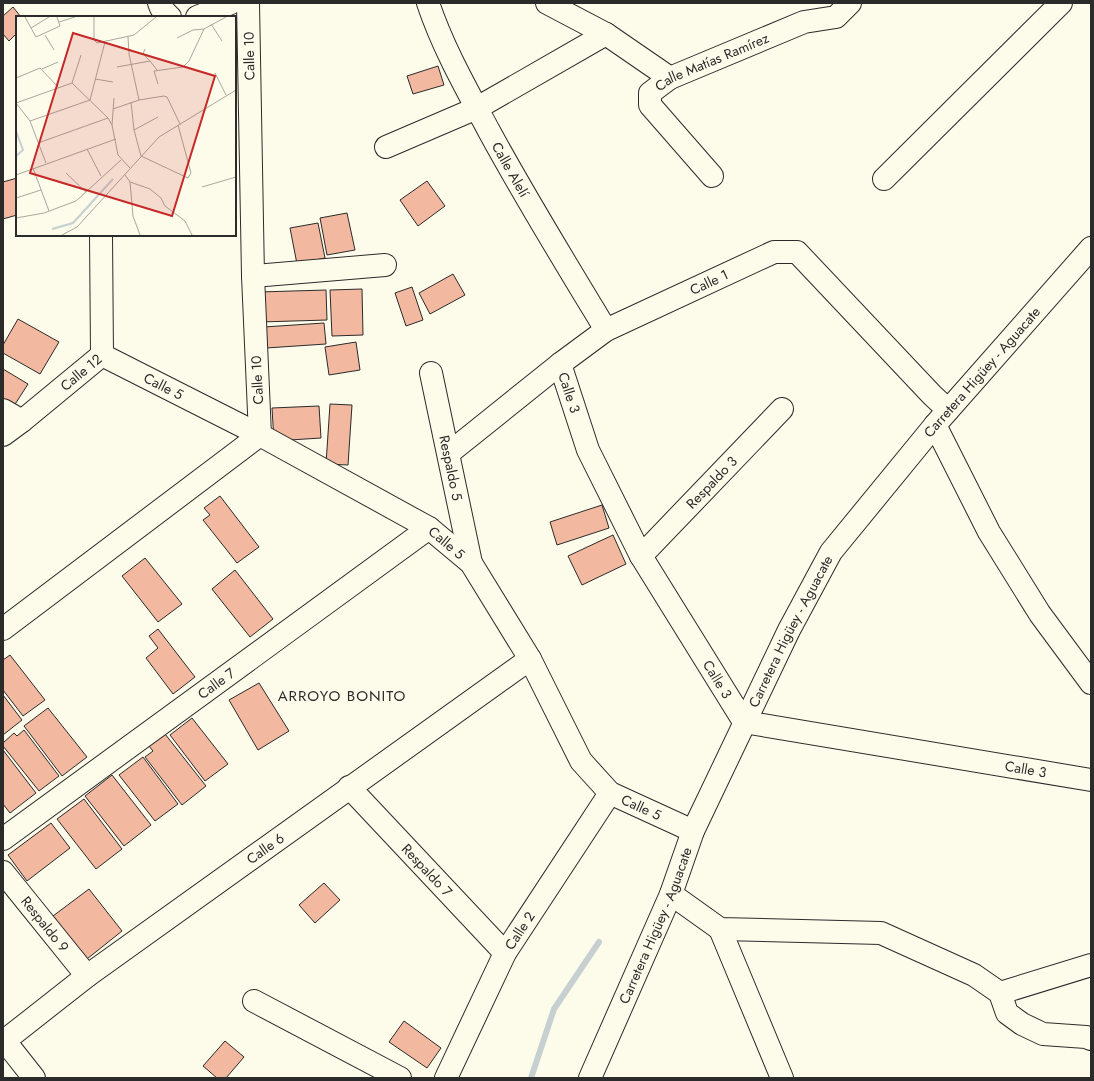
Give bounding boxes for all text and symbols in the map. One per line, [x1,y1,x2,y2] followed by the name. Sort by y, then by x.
[16,16,236,236] inset map
[651,28,772,96] street label: Calle Matías Ramírez
[239,31,259,81] street label: Calle 10
[487,138,535,202] street label: Calle Alelí
[686,265,732,300] street label: Calle 1
[919,302,1045,442] street label: Carretera Higüey - Aguacate
[56,349,106,396] street label: Calle 12
[246,355,268,405] street label: Calle 10
[140,368,187,405] street label: Calle 5
[553,370,585,416] street label: Calle 3
[434,433,468,503] street label: Respaldo 5
[681,451,742,513] street label: Respaldo 3
[424,522,469,564] street label: Calle 5
[744,552,837,711] street label: Carretera Higüey - Aguacate
[698,656,737,703] street label: Calle 3
[194,663,239,704] street label: Calle 7
[278,685,406,707] district label: ARROYO BONITO
[1003,756,1048,782] street label: Calle 3
[618,789,665,825] street label: Calle 5
[242,828,288,869] street label: Calle 6
[397,839,457,901] street label: Respaldo 7
[614,844,697,1007] street label: Carretera Higüey - Aguacate
[16,892,74,956] street label: Respaldo 9
[500,907,540,954] street label: Calle 2

